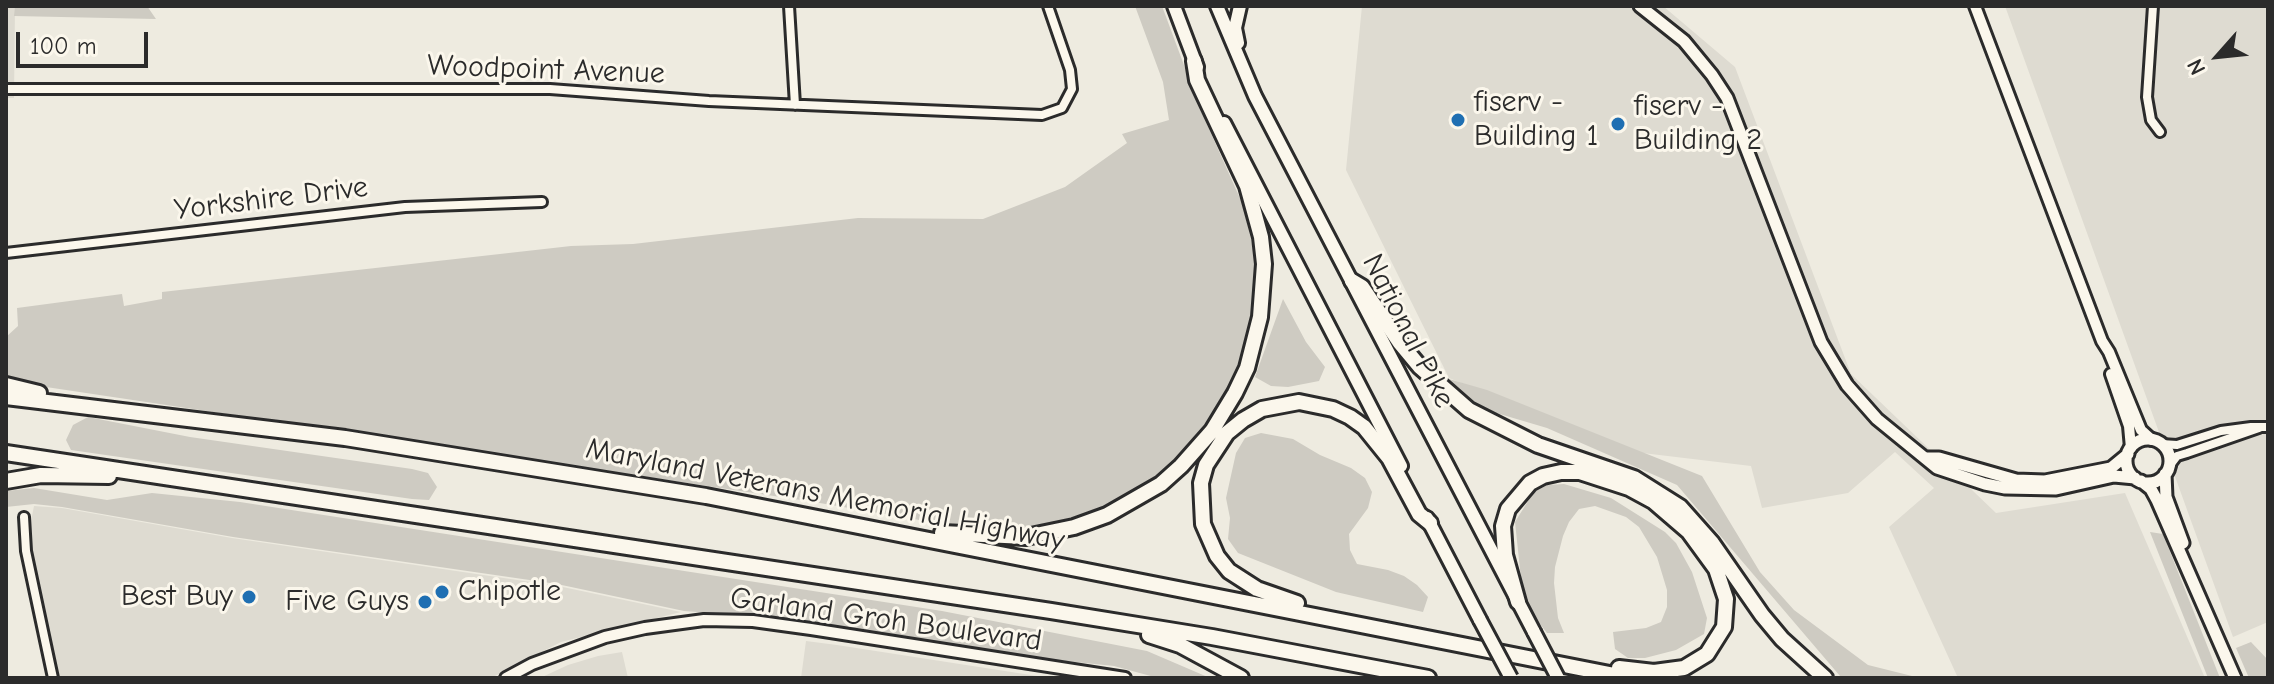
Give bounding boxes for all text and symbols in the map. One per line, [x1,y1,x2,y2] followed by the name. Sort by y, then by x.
[20,16,152,66] scale bar
[2178,16,2258,96] north arrow
[30,32,97,60] text: 100 m
[427,48,665,92] street label: Woodpoint Avenue
[2182,55,2211,79] text: N
[1474,85,1598,156] place label: fiserv - Building 1
[1634,89,1762,160] place label: fiserv - Building 2
[1449,111,1467,129] marker: fiserv - Building 1
[1609,115,1627,133] marker: fiserv - Building 2
[172,169,370,229] street label: Yorkshire Drive
[1354,248,1462,414] street label: National Pike
[583,431,1067,559] street label: Maryland Veterans Memorial Highway
[458,574,561,610] place label: Chipotle
[121,579,233,615] place label: Best Buy
[728,580,1044,660] street label: Garland Groh Boulevard
[433,583,451,601] marker: Chipotle
[285,584,409,620] place label: Five Guys
[240,588,258,606] marker: Best Buy
[416,593,434,611] marker: Five Guys

